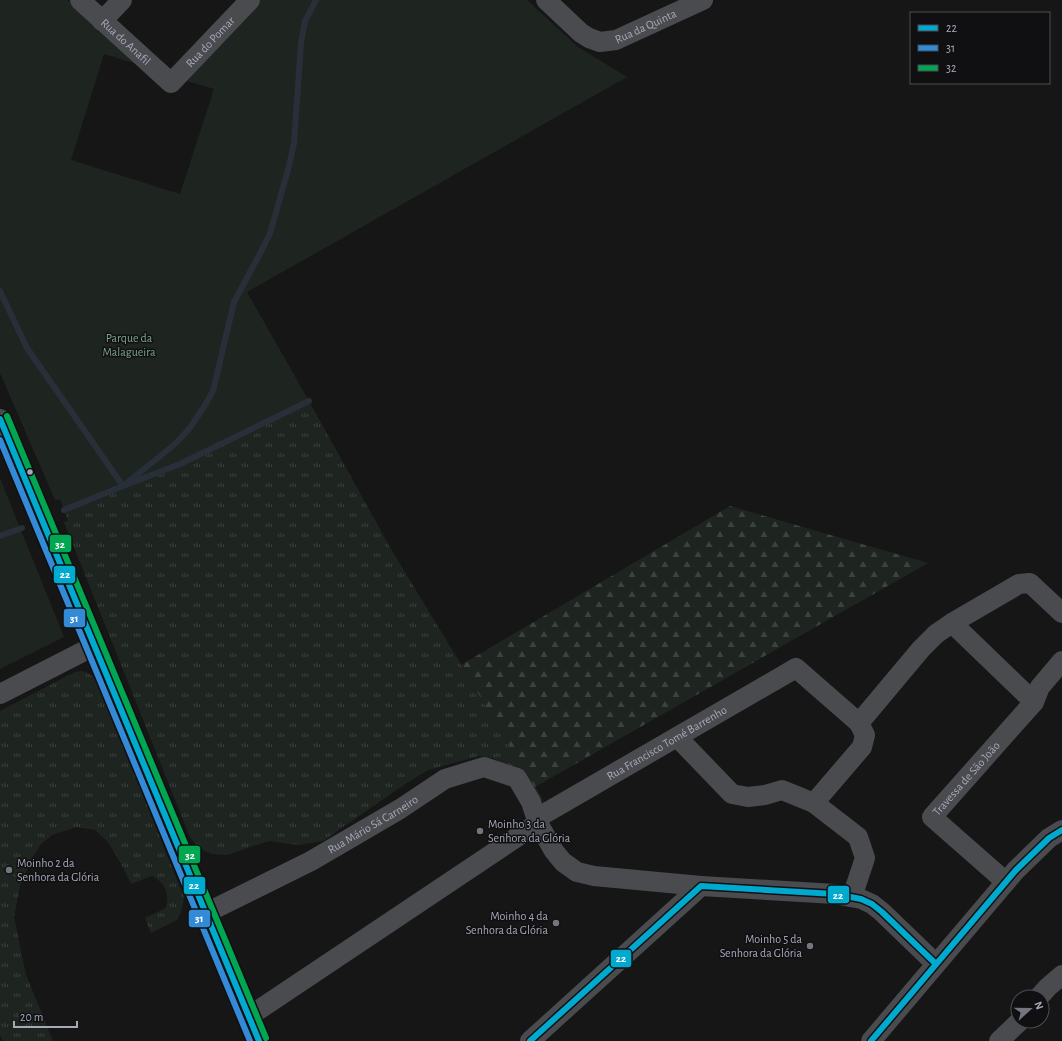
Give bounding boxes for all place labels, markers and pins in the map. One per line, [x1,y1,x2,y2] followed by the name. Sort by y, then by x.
[25,467,35,477] unlabelled marker
[488,818,571,844] place label: Moinho 3 da Senhora da Glória
[475,826,485,836] marker: Moinho 3 da Senhora da Glória
[17,857,100,883] place label: Moinho 2 da Senhora da Glória
[4,865,14,875] marker: Moinho 2 da Senhora da Glória
[466,910,548,936] place label: Moinho 4 da Senhora da Glória
[551,918,561,928] marker: Moinho 4 da Senhora da Glória
[720,933,802,959] place label: Moinho 5 da Senhora da Glória
[805,941,815,951] marker: Moinho 5 da Senhora da Glória

